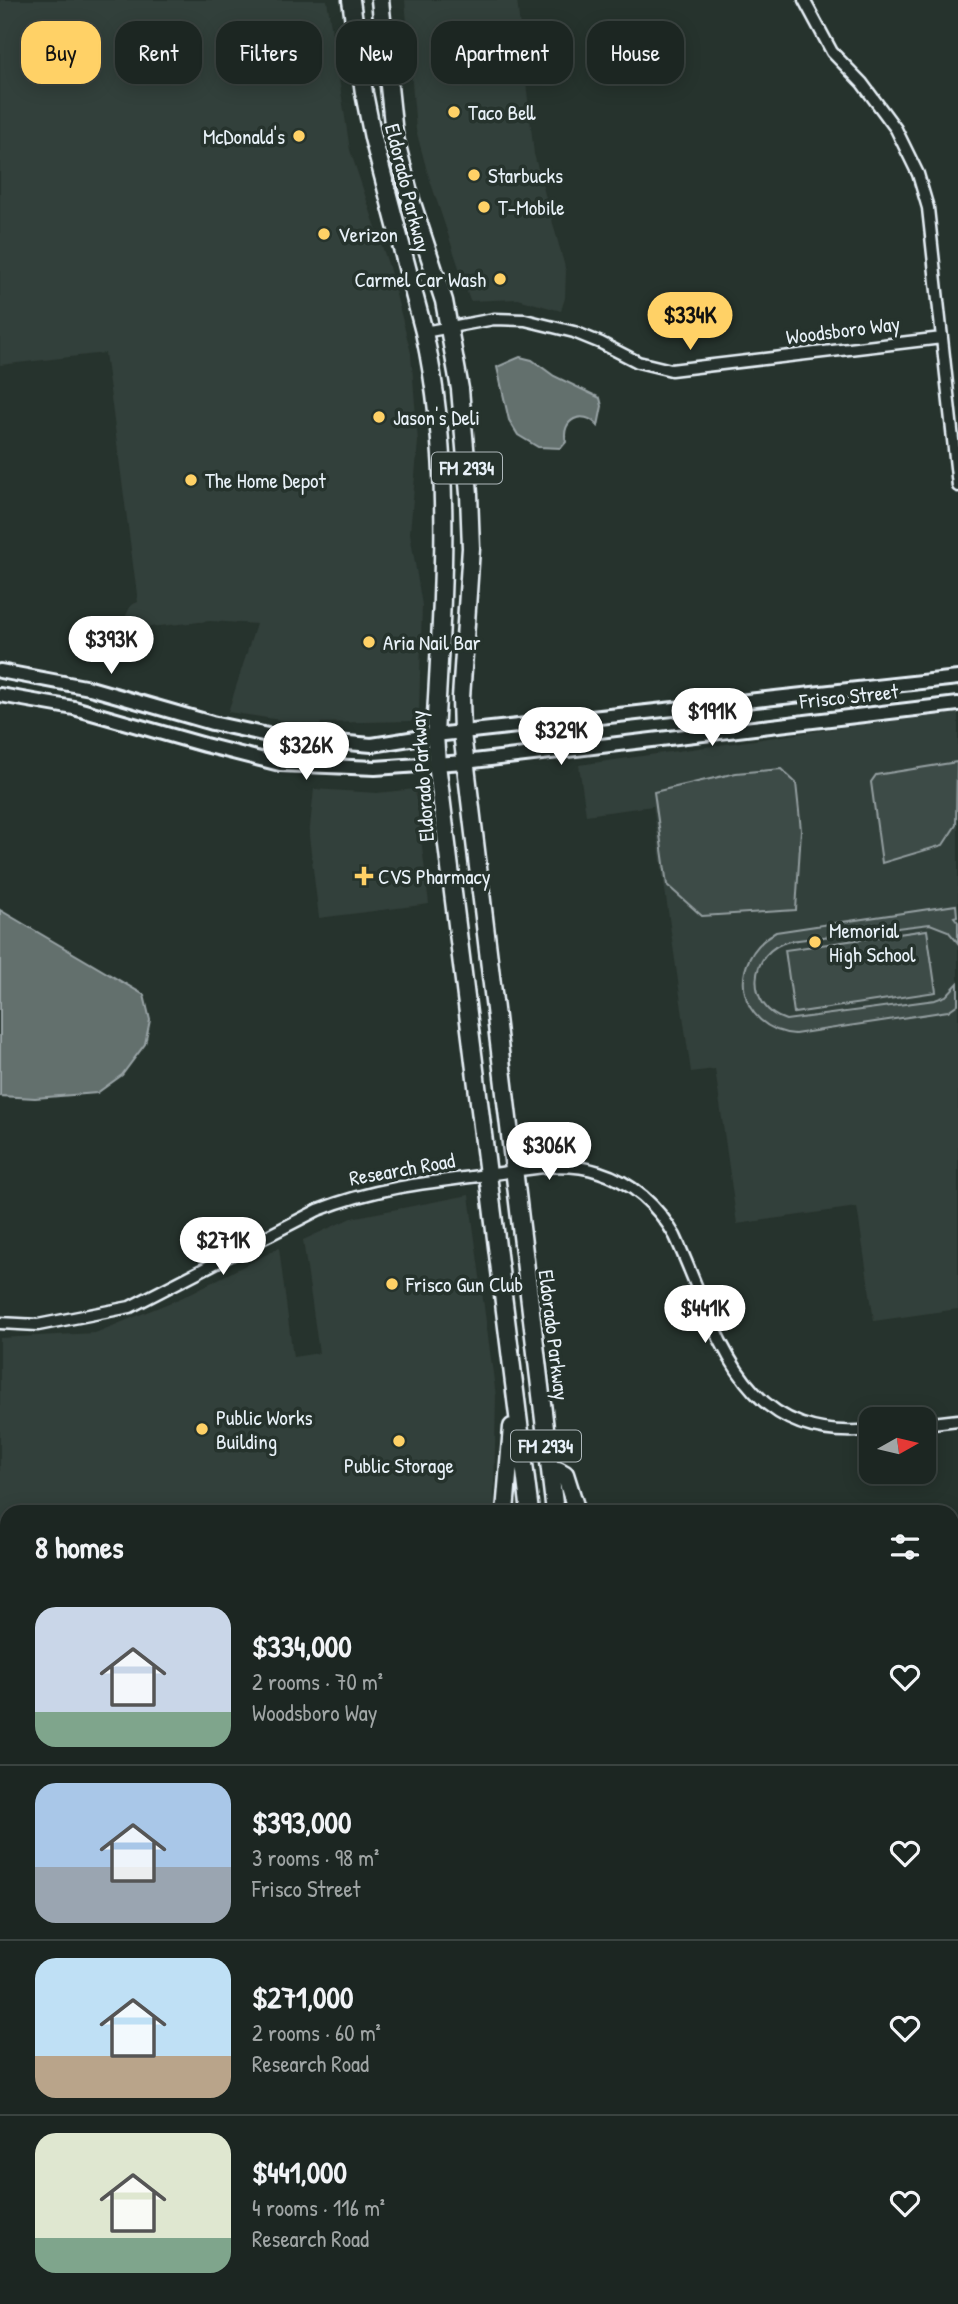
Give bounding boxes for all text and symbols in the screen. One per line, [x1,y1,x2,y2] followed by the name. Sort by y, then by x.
[21,21,101,84] chip: Buy
[115,21,202,84] chip: Rent
[216,21,322,84] chip: Filters
[336,21,417,84] chip: New
[431,21,573,84] chip: Apartment
[587,21,684,84] chip: House
[468,98,537,127] place label: Taco Bell
[446,104,462,120] marker: Taco Bell
[378,121,438,255] street label: Eldorado Parkway
[203,122,285,151] place label: McDonald's
[291,128,307,144] marker: McDonald's
[488,161,563,190] place label: Starbucks
[466,167,482,183] marker: Starbucks
[498,193,565,222] place label: T-Mobile
[476,199,492,215] marker: T-Mobile
[338,220,398,249] place label: Verizon
[316,226,332,242] marker: Verizon
[354,265,486,294] place label: Carmel Car Wash
[492,271,508,287] marker: Carmel Car Wash
[641,292,739,352] pin: $334K
[664,299,716,330] text: $334K
[784,309,902,351] street label: Woodsboro Way
[393,403,480,432] place label: Jason's Deli
[371,409,387,425] marker: Jason's Deli
[432,453,502,484] road number: FM 2934
[205,466,326,495] place label: The Home Depot
[183,472,199,488] marker: The Home Depot
[62,616,160,676] pin: $393K
[85,623,137,654] text: $393K
[383,628,481,657] place label: Aria Nail Bar
[361,634,377,650] marker: Aria Nail Bar
[797,676,901,716] street label: Frisco Street
[663,688,761,748] pin: $191K
[688,695,736,726] text: $191K
[512,708,610,767] pin: $329K
[403,709,441,842] street label: Eldorado Parkway
[534,714,588,745] text: $329K
[257,722,355,782] pin: $326K
[279,729,333,760] text: $326K
[378,862,491,891] place label: CVS Pharmacy
[356,868,372,884] marker: CVS Pharmacy
[829,916,916,969] place label: Memorial High School
[807,934,823,950] marker: Memorial High School
[500,1122,598,1182] pin: $306K
[522,1129,576,1160] text: $306K
[347,1145,457,1193] street label: Research Road
[174,1218,272,1277] pin: $271K
[196,1224,250,1255] text: $271K
[532,1268,576,1402] street label: Eldorado Parkway
[405,1270,523,1299] place label: Frisco Gun Club
[384,1276,400,1292] marker: Frisco Gun Club
[656,1286,754,1345] pin: $441K
[680,1292,730,1323] text: $441K
[216,1403,313,1456] place label: Public Works Building
[859,1407,936,1484] north arrow
[859,1407,936,1484] map controls
[194,1421,210,1437] marker: Public Works Building
[511,1430,581,1462] road number: FM 2934
[391,1433,407,1449] marker: Public Storage
[344,1451,454,1480] place label: Public Storage
[35,1527,123,1567] text: 8 homes
[886,1528,924,1566] icon: filters
[252,1626,352,1666] text: $334,000
[91,1635,175,1719] icon: home
[886,1658,924,1696] icon: heart
[252,1666,383,1697] text: 2 rooms · 70 m²
[252,1697,378,1728] text: Woodsboro Way
[252,1802,351,1842] text: $393,000
[91,1811,175,1895] icon: home
[886,1834,924,1872] icon: heart
[252,1842,379,1873] text: 3 rooms · 98 m²
[252,1873,361,1904] text: Frisco Street
[252,1977,353,2017] text: $271,000
[91,1986,175,2070] icon: home
[886,2009,924,2047] icon: heart
[252,2017,381,2048] text: 2 rooms · 60 m²
[252,2048,369,2079] text: Research Road
[252,2152,347,2192] text: $441,000
[91,2161,175,2245] icon: home
[886,2184,924,2222] icon: heart
[252,2192,385,2223] text: 4 rooms · 116 m²
[252,2223,369,2254] text: Research Road

